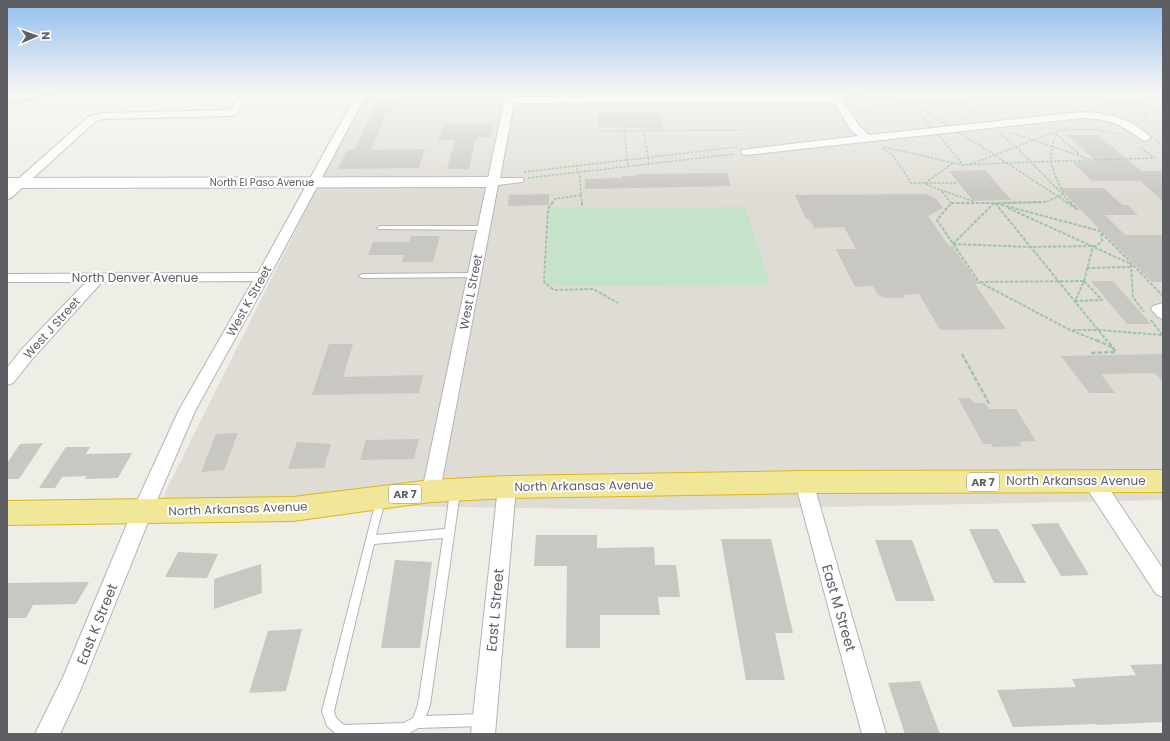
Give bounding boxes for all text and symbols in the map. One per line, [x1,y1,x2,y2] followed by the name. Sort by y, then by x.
[16,16,56,56] north arrow
[38,31,54,40] text: N
[210,175,314,190] street label: North El Paso Avenue
[455,253,486,331] street label: West L Street
[222,262,275,339] street label: West K Street
[72,269,198,286] street label: North Denver Avenue
[19,293,84,362] street label: West J Street
[1006,472,1146,489] street label: North Arkansas Avenue
[967,473,999,491] road number: AR 7
[514,476,654,495] street label: North Arkansas Avenue
[389,485,421,503] road number: AR 7
[168,498,308,519] street label: North Arkansas Avenue
[817,562,861,654] street label: East M Street
[481,567,509,653] street label: East L Street
[72,580,122,668] street label: East K Street

